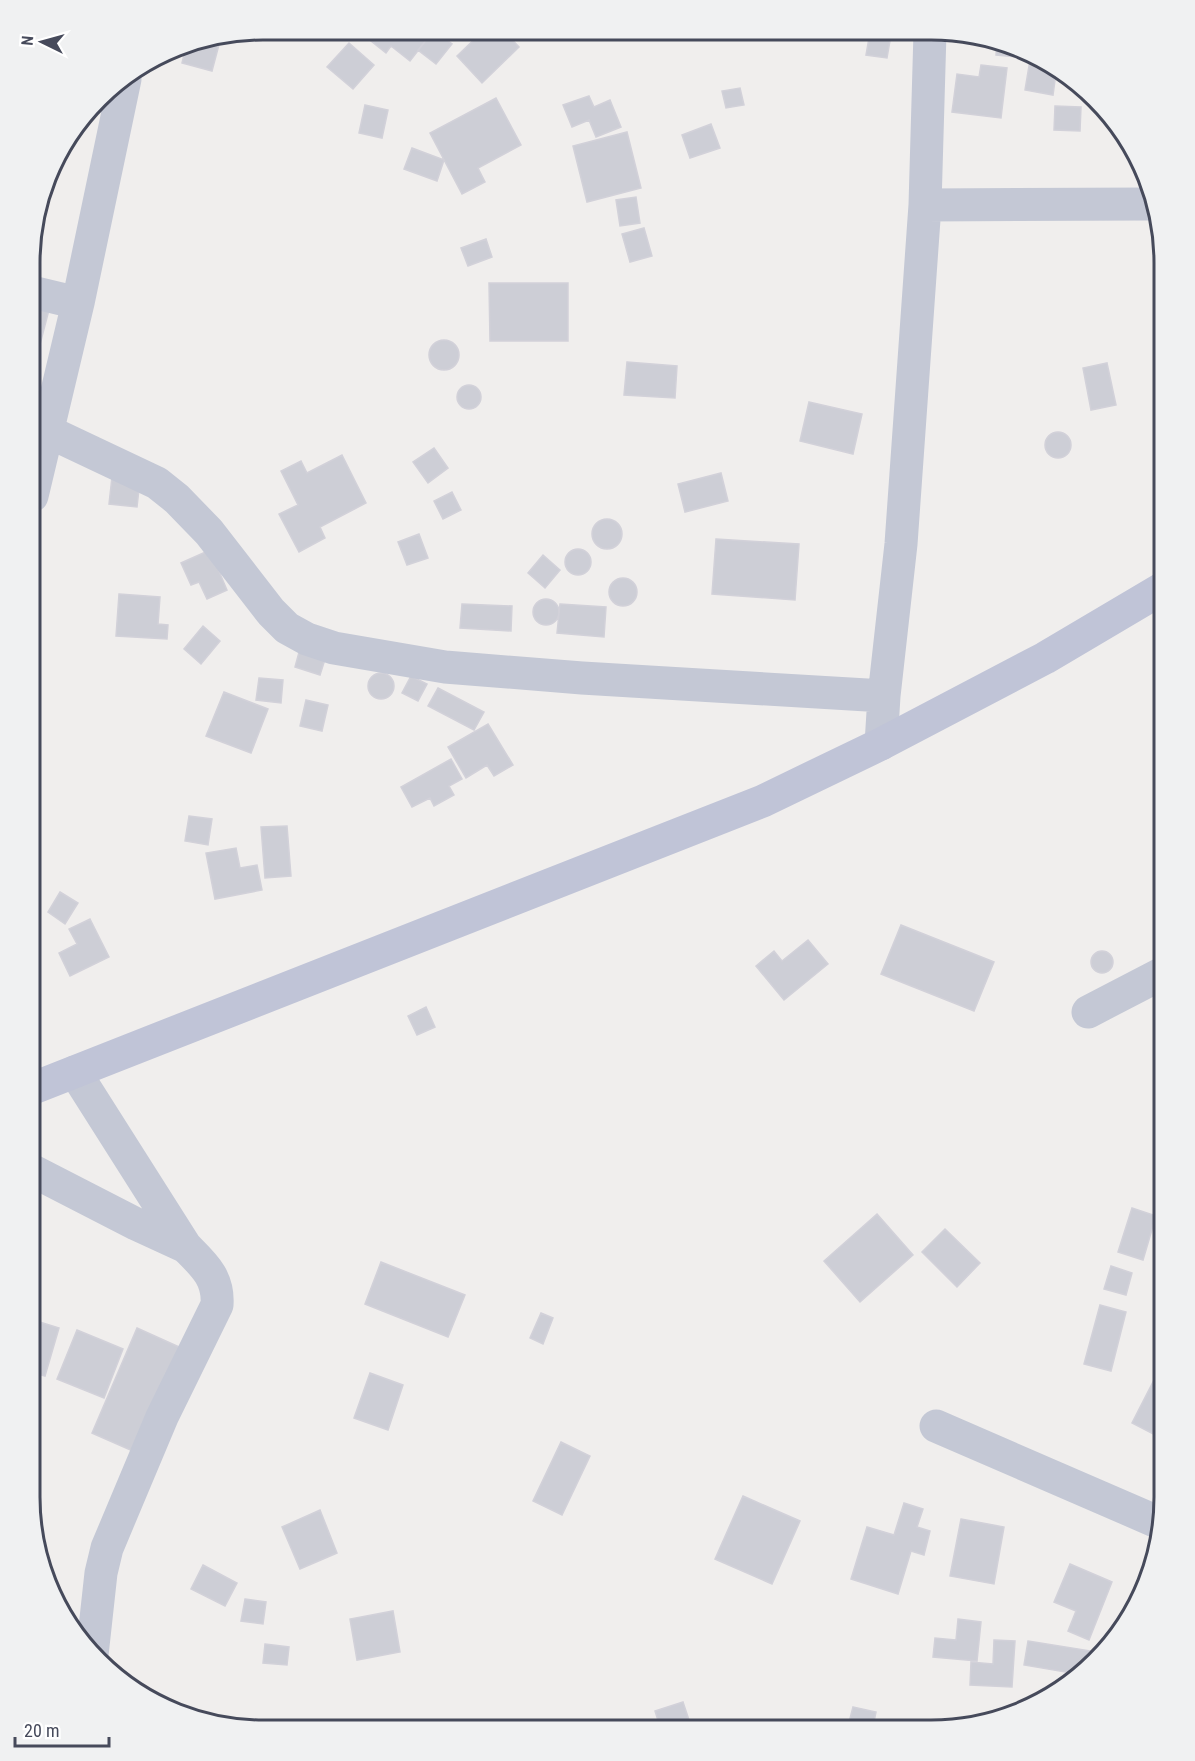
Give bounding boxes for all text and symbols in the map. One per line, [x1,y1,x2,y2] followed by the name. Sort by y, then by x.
[12,12,72,72] north arrow
[18,35,37,46] text: N
[15,1710,110,1748] scale bar
[24,1720,59,1741] text: 20 m

